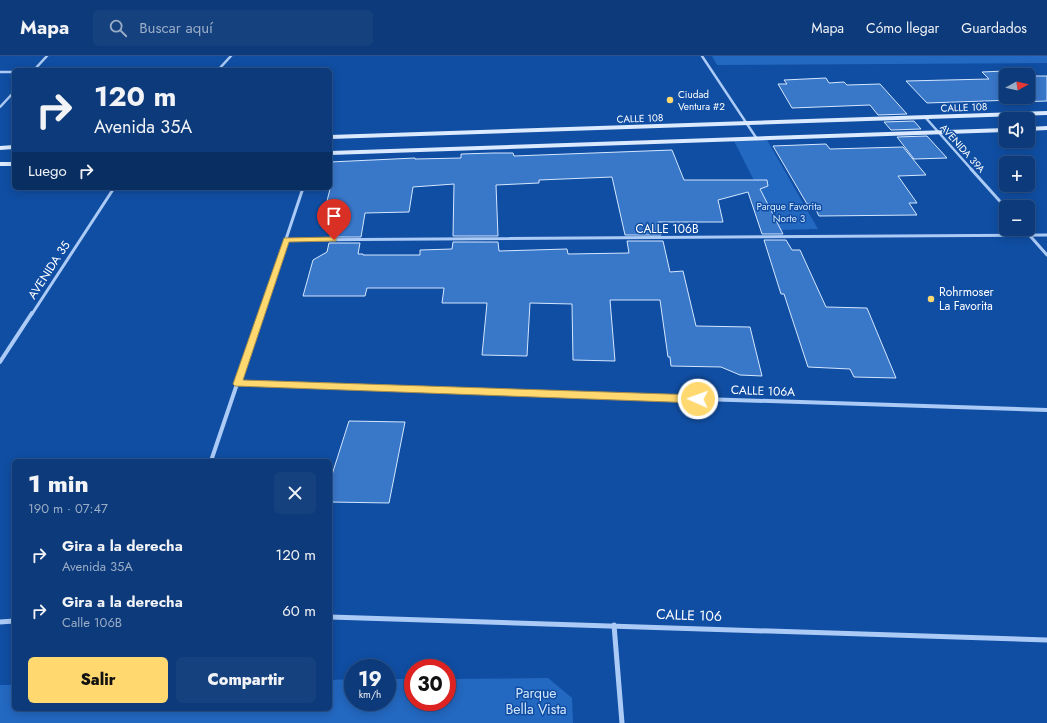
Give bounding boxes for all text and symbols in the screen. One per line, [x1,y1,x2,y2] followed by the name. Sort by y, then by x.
[93,10,373,46] search box
[20,14,69,41] text: Mapa
[107,17,129,39] icon: search
[139,17,213,39] text: Buscar aquí
[811,18,844,38] text: Mapa
[866,18,939,38] text: Cómo llegar
[961,18,1027,38] text: Guardados
[999,68,1035,104] north arrow
[999,68,1035,236] map controls
[94,76,177,117] text: 120 m
[28,84,80,136] icon: right
[678,87,725,114] place label: Ciudad Ventura #2
[665,95,675,105] marker: Ciudad Ventura #2
[940,99,988,116] street label: CALLE 108
[616,110,664,127] street label: CALLE 108
[999,112,1035,148] button: sound
[94,114,192,140] text: Avenida 35A
[937,121,989,176] street label: AVENIDA 39A
[999,156,1035,192] button: +
[28,160,67,182] text: Luego
[75,160,97,182] icon: right
[317,199,351,240] pin
[757,199,822,226] park label: Parque Favorita Norte 3
[999,200,1035,236] button: −
[323,205,345,227] icon: arrive
[635,220,699,238] street label: CALLE 106B
[23,237,75,303] street label: AVENIDA 35
[939,283,995,315] place label: Rohrmoser La Favorita
[926,294,936,304] marker: Rohrmoser La Favorita
[677,378,719,420] position arrow
[731,381,796,401] street label: CALLE 106A
[28,466,89,501] text: 1 min
[274,472,316,514] button: close
[28,499,108,518] text: 190 m · 07:47
[62,535,183,557] text: Gira a la derecha
[28,544,50,566] icon: right
[276,544,316,566] text: 120 m
[62,557,133,576] text: Avenida 35A
[62,591,183,613] text: Gira a la derecha
[28,600,50,622] icon: right
[282,600,316,622] text: 60 m
[656,604,722,626] street label: CALLE 106
[62,613,122,632] text: Calle 106B
[28,657,168,703] button: Salir
[176,657,316,703] button: Compartir
[404,659,456,711] speed limit sign: 30
[358,665,382,694] text: 19
[505,683,567,719] park label: Parque Bella Vista
[359,687,381,702] text: km/h

